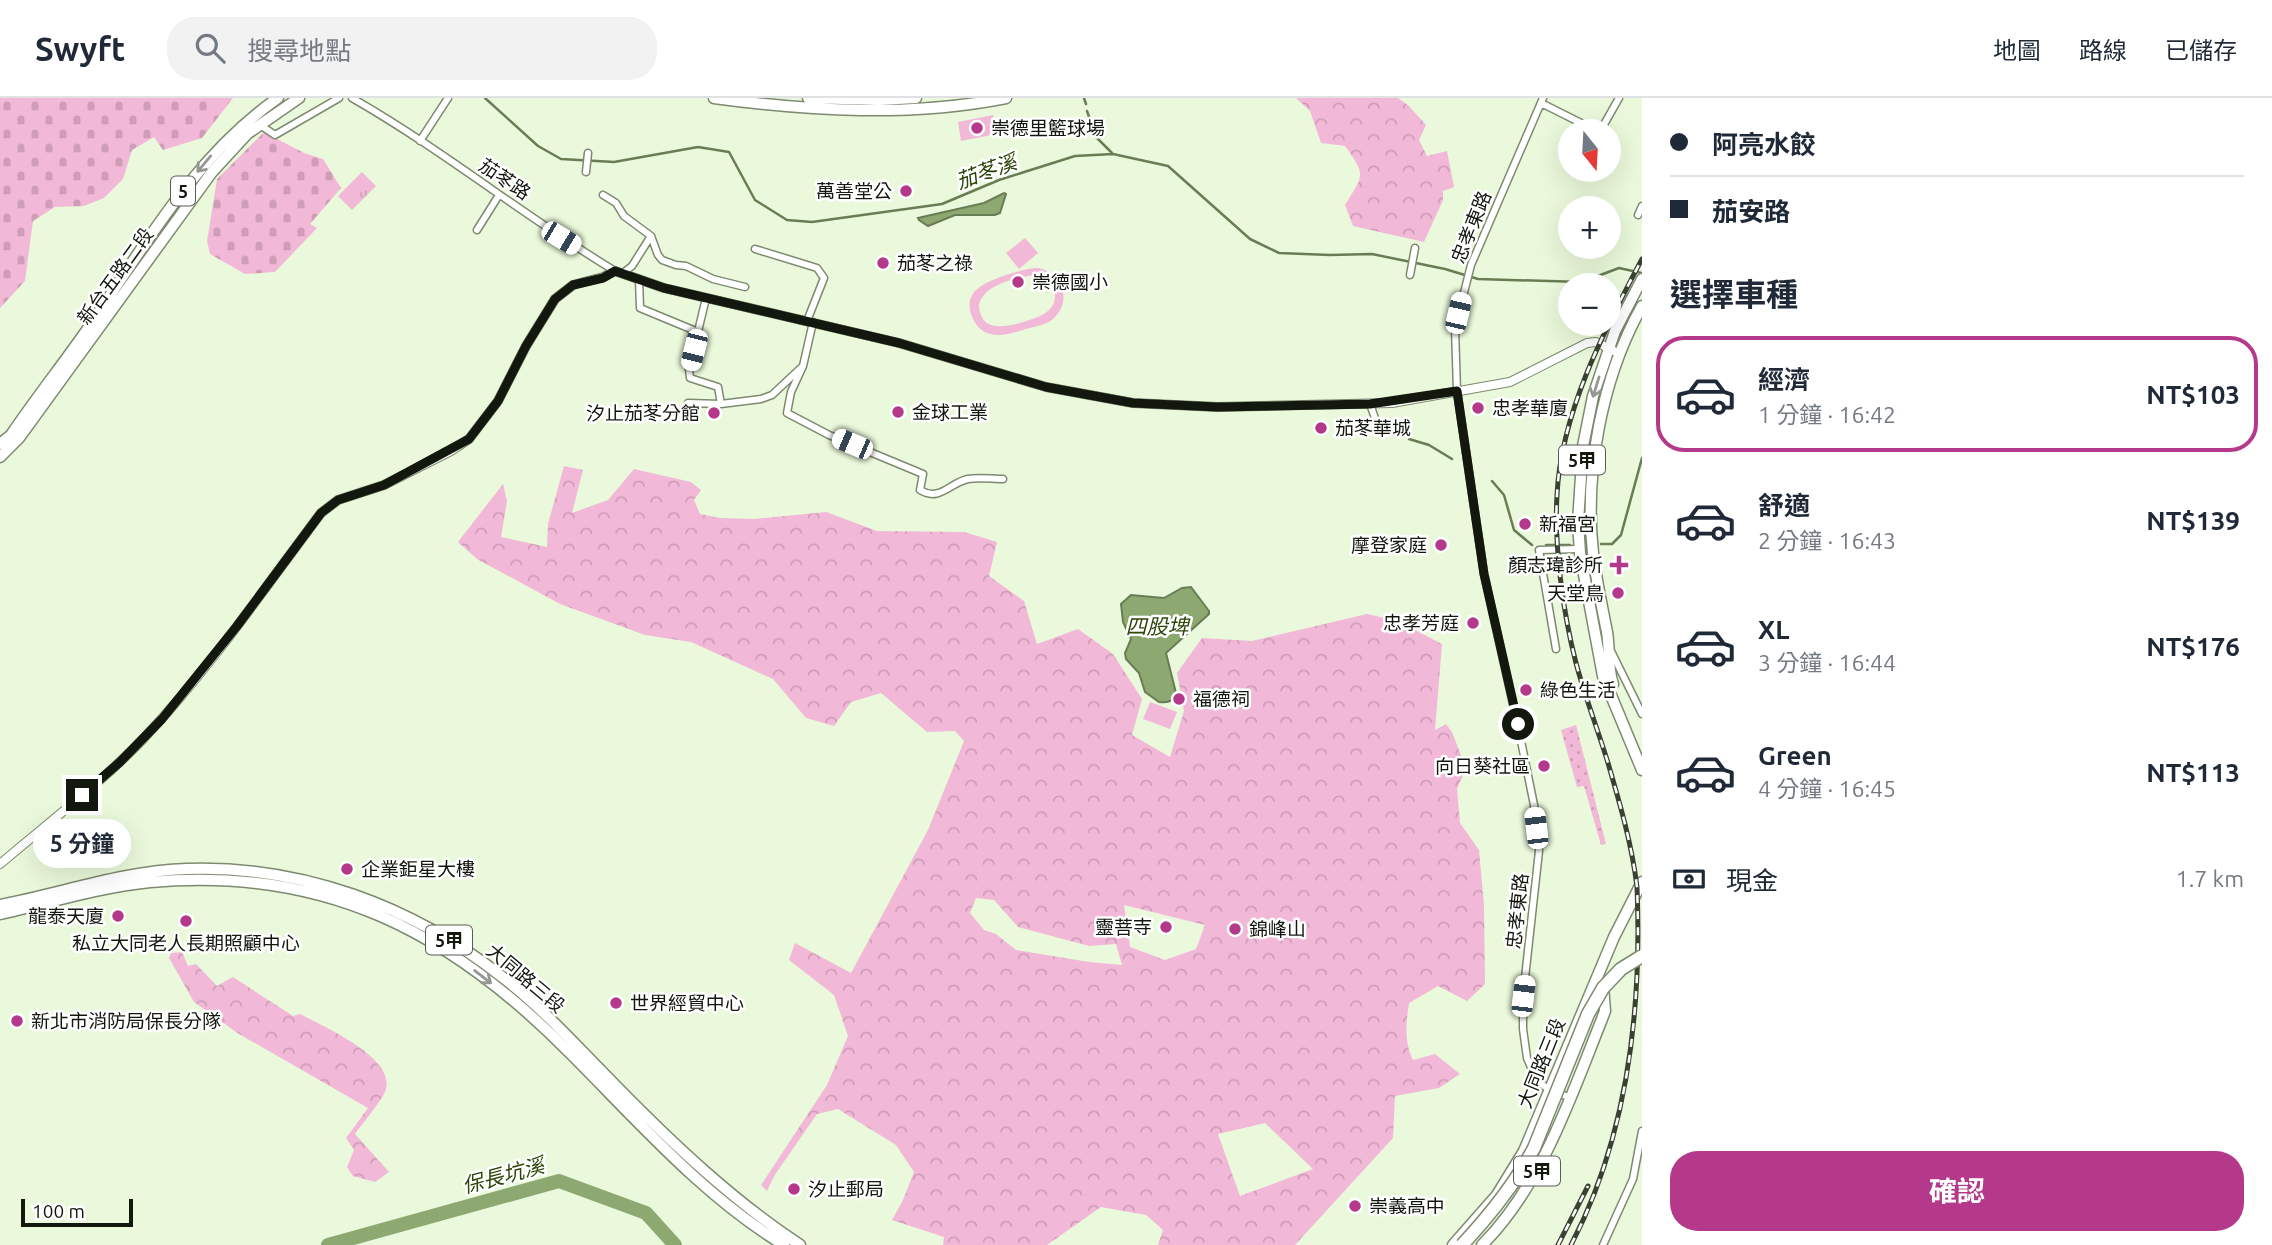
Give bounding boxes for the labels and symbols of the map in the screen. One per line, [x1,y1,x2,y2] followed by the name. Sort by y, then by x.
[991,117,1105,139] place label: 崇德里籃球場
[1558,119,1620,182] north arrow
[969,120,985,136] marker: 崇德里籃球場
[952,148,1023,193] water label: 茄苳溪
[475,154,535,204] street label: 茄苳路
[196,155,212,173] one-way arrow
[171,176,195,206] road number: 5
[816,180,892,202] place label: 萬善堂公
[898,183,914,199] marker: 萬善堂公
[1447,188,1495,266] street label: 忠孝東路
[538,218,585,258] car
[73,223,157,329] street label: 新台五路二段
[897,252,973,274] place label: 茄苳之祿
[875,255,891,271] marker: 茄苳之祿
[1032,271,1108,293] place label: 崇德國小
[1010,274,1026,290] marker: 崇德國小
[1444,290,1473,336] car
[679,327,710,373] car
[1589,375,1602,397] one-way arrow
[1492,397,1568,419] place label: 忠孝華廈
[1470,400,1486,416] marker: 忠孝華廈
[912,401,988,423] place label: 金球工業
[586,402,700,424] place label: 汐止茄苳分館
[890,404,906,420] marker: 金球工業
[706,405,722,421] marker: 汐止茄苳分館
[1335,417,1411,439] place label: 茄苳華城
[1313,420,1329,436] marker: 茄苳華城
[829,426,876,462] car
[1559,446,1605,474] road number: 5甲
[1539,513,1596,535] place label: 新福宮
[1517,516,1533,532] marker: 新福宮
[1351,534,1427,556] place label: 摩登家庭
[1433,537,1449,553] marker: 摩登家庭
[1508,554,1603,576] place label: 顏志瑋診所
[1609,555,1629,575] marker: 顏志瑋診所
[1547,582,1604,604] place label: 天堂鳥
[1610,585,1626,601] marker: 天堂鳥
[1383,612,1459,634] place label: 忠孝芳庭
[1126,614,1191,638] water label: 四股埤
[1465,615,1481,631] marker: 忠孝芳庭
[1540,679,1616,701] place label: 綠色生活
[1518,682,1534,698] marker: 綠色生活
[1193,688,1250,710] place label: 福德祠
[1171,691,1187,707] marker: 福德祠
[1502,708,1534,740] route start
[1435,755,1530,777] place label: 向日葵社區
[1536,758,1552,774] marker: 向日葵社區
[66,779,98,811] route end
[1524,806,1549,850] car
[33,820,131,868] callout: 5 分鐘
[361,858,475,880] place label: 企業鉅星大樓
[339,861,355,877] marker: 企業鉅星大樓
[1502,872,1532,950] street label: 忠孝東路
[28,905,104,927] place label: 龍泰天廈
[110,908,126,924] marker: 龍泰天廈
[178,913,194,929] marker: 私立大同老人長期照顧中心
[1095,916,1152,938] place label: 靈菩寺
[1249,918,1306,940] place label: 錦峰山
[1158,919,1174,935] marker: 靈菩寺
[1227,921,1243,937] marker: 錦峰山
[426,926,472,954] road number: 5甲
[72,932,300,954] place label: 私立大同老人長期照顧中心
[483,939,569,1017] street label: 大同路三段
[473,969,492,984] one-way arrow
[1511,974,1536,1018] car
[630,992,744,1014] place label: 世界經貿中心
[608,995,624,1011] marker: 世界經貿中心
[31,1010,221,1032] place label: 新北市消防局保長分隊
[9,1013,25,1029] marker: 新北市消防局保長分隊
[1513,1015,1569,1111] street label: 大同路三段
[459,1152,550,1197] water label: 保長坑溪
[1514,1156,1560,1186] road number: 5甲
[808,1178,884,1200] place label: 汐止郵局
[786,1181,802,1197] marker: 汐止郵局
[1369,1195,1445,1217] place label: 崇義高中
[21,1196,133,1228] scale bar
[1347,1198,1363,1214] marker: 崇義高中

